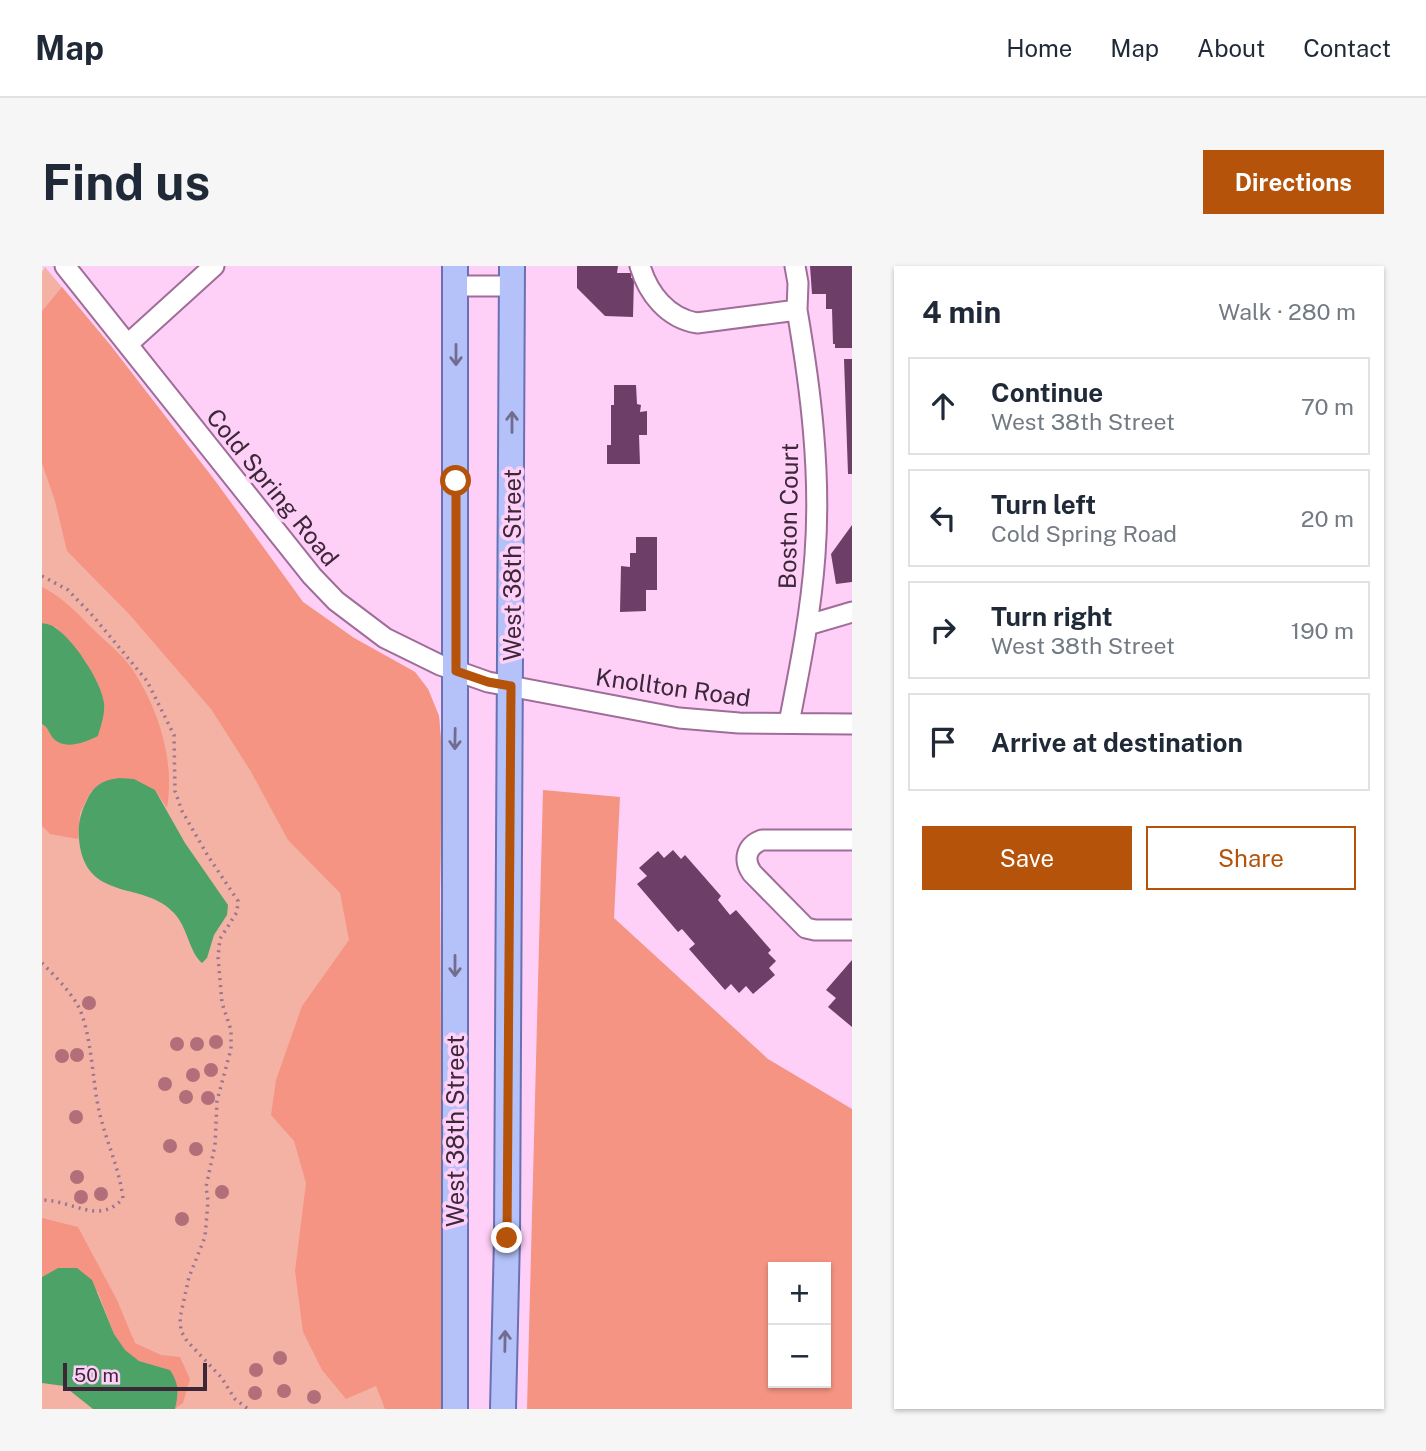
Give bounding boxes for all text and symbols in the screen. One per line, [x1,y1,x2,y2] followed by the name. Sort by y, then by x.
[35,29,104,67] text: Map
[1006,34,1072,62] text: Home
[1110,34,1159,62] text: Map
[1197,34,1265,62] text: About
[1303,34,1391,62] text: Contact
[1203,150,1384,214] button: Directions
[42,153,210,211] text: Find us
[922,294,1001,330] text: 4 min
[1218,298,1356,325] text: Walk · 280 m
[449,343,463,366] one-way arrow
[991,377,1103,408] text: Continue
[924,387,962,425] icon: ahead
[1301,393,1354,420] text: 70 m
[201,403,345,571] street label: Cold Spring Road
[991,408,1175,435] text: West 38th Street
[505,410,519,433] one-way arrow
[773,443,803,589] street label: Boston Court
[440,465,471,496] route start
[498,469,526,661] street label: West 38th Street
[991,489,1096,520] text: Turn left
[924,499,962,537] icon: left
[1301,505,1354,532] text: 20 m
[991,520,1177,547] text: Cold Spring Road
[991,601,1113,632] text: Turn right
[924,611,962,649] icon: right
[1291,617,1354,644] text: 190 m
[991,632,1175,659] text: West 38th Street
[594,662,752,712] street label: Knollton Road
[924,723,962,761] icon: arrive
[448,727,462,750] one-way arrow
[991,727,1243,758] text: Arrive at destination
[922,826,1132,890] button: Save
[1146,826,1356,890] button: Share
[448,955,462,978] one-way arrow
[441,1035,469,1227] street label: West 38th Street
[491,1222,522,1253] route end
[768,1262,831,1388] map controls
[768,1262,831,1325] button: +
[768,1325,831,1388] button: −
[498,1330,512,1353] one-way arrow
[63,1360,206,1392] scale bar
[74,1364,119,1386] text: 50 m

